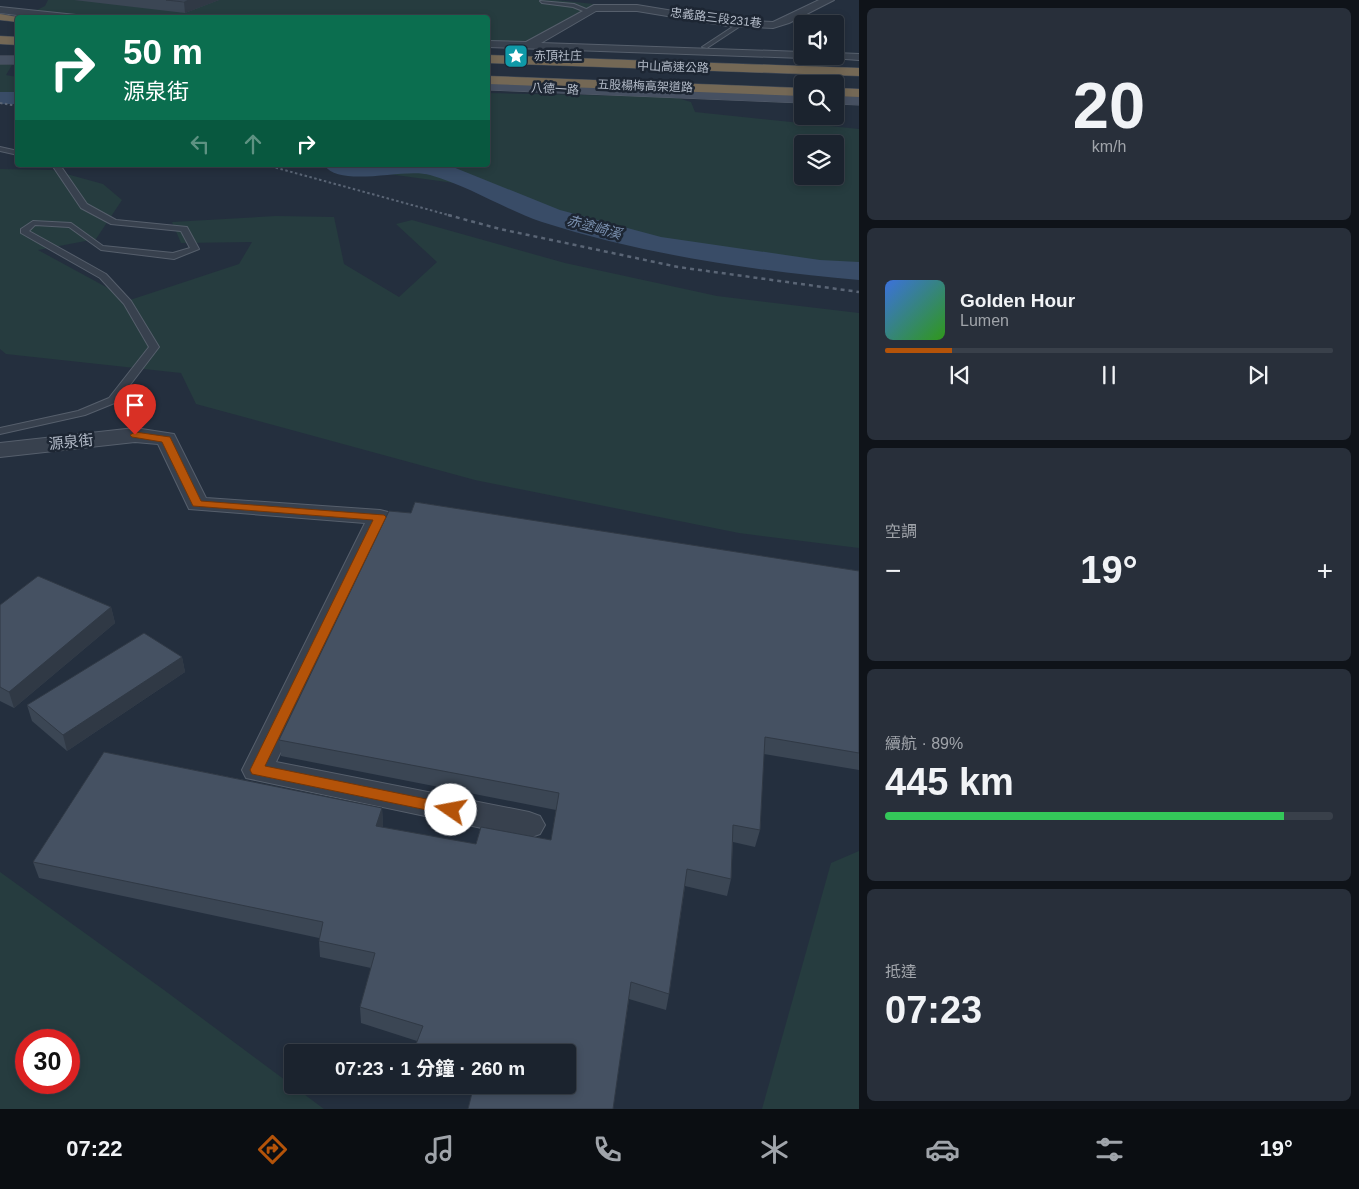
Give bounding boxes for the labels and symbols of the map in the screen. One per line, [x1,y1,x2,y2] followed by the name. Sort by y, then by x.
[669,5,763,31] street label: 忠義路三段231巷
[503,43,529,69] place icon: 赤頂社庄
[534,49,582,63] place label: 赤頂社庄
[637,59,709,75] street label: 中山高速公路
[597,77,693,95] street label: 五股楊梅高架道路
[531,81,579,97] street label: 八德一路
[565,212,625,242] water label: 赤塗崎溪
[114,384,156,435] pin
[48,431,94,452] street label: 源泉街
[424,783,476,835] position arrow
[15,1029,80,1094] speed limit sign: 30

